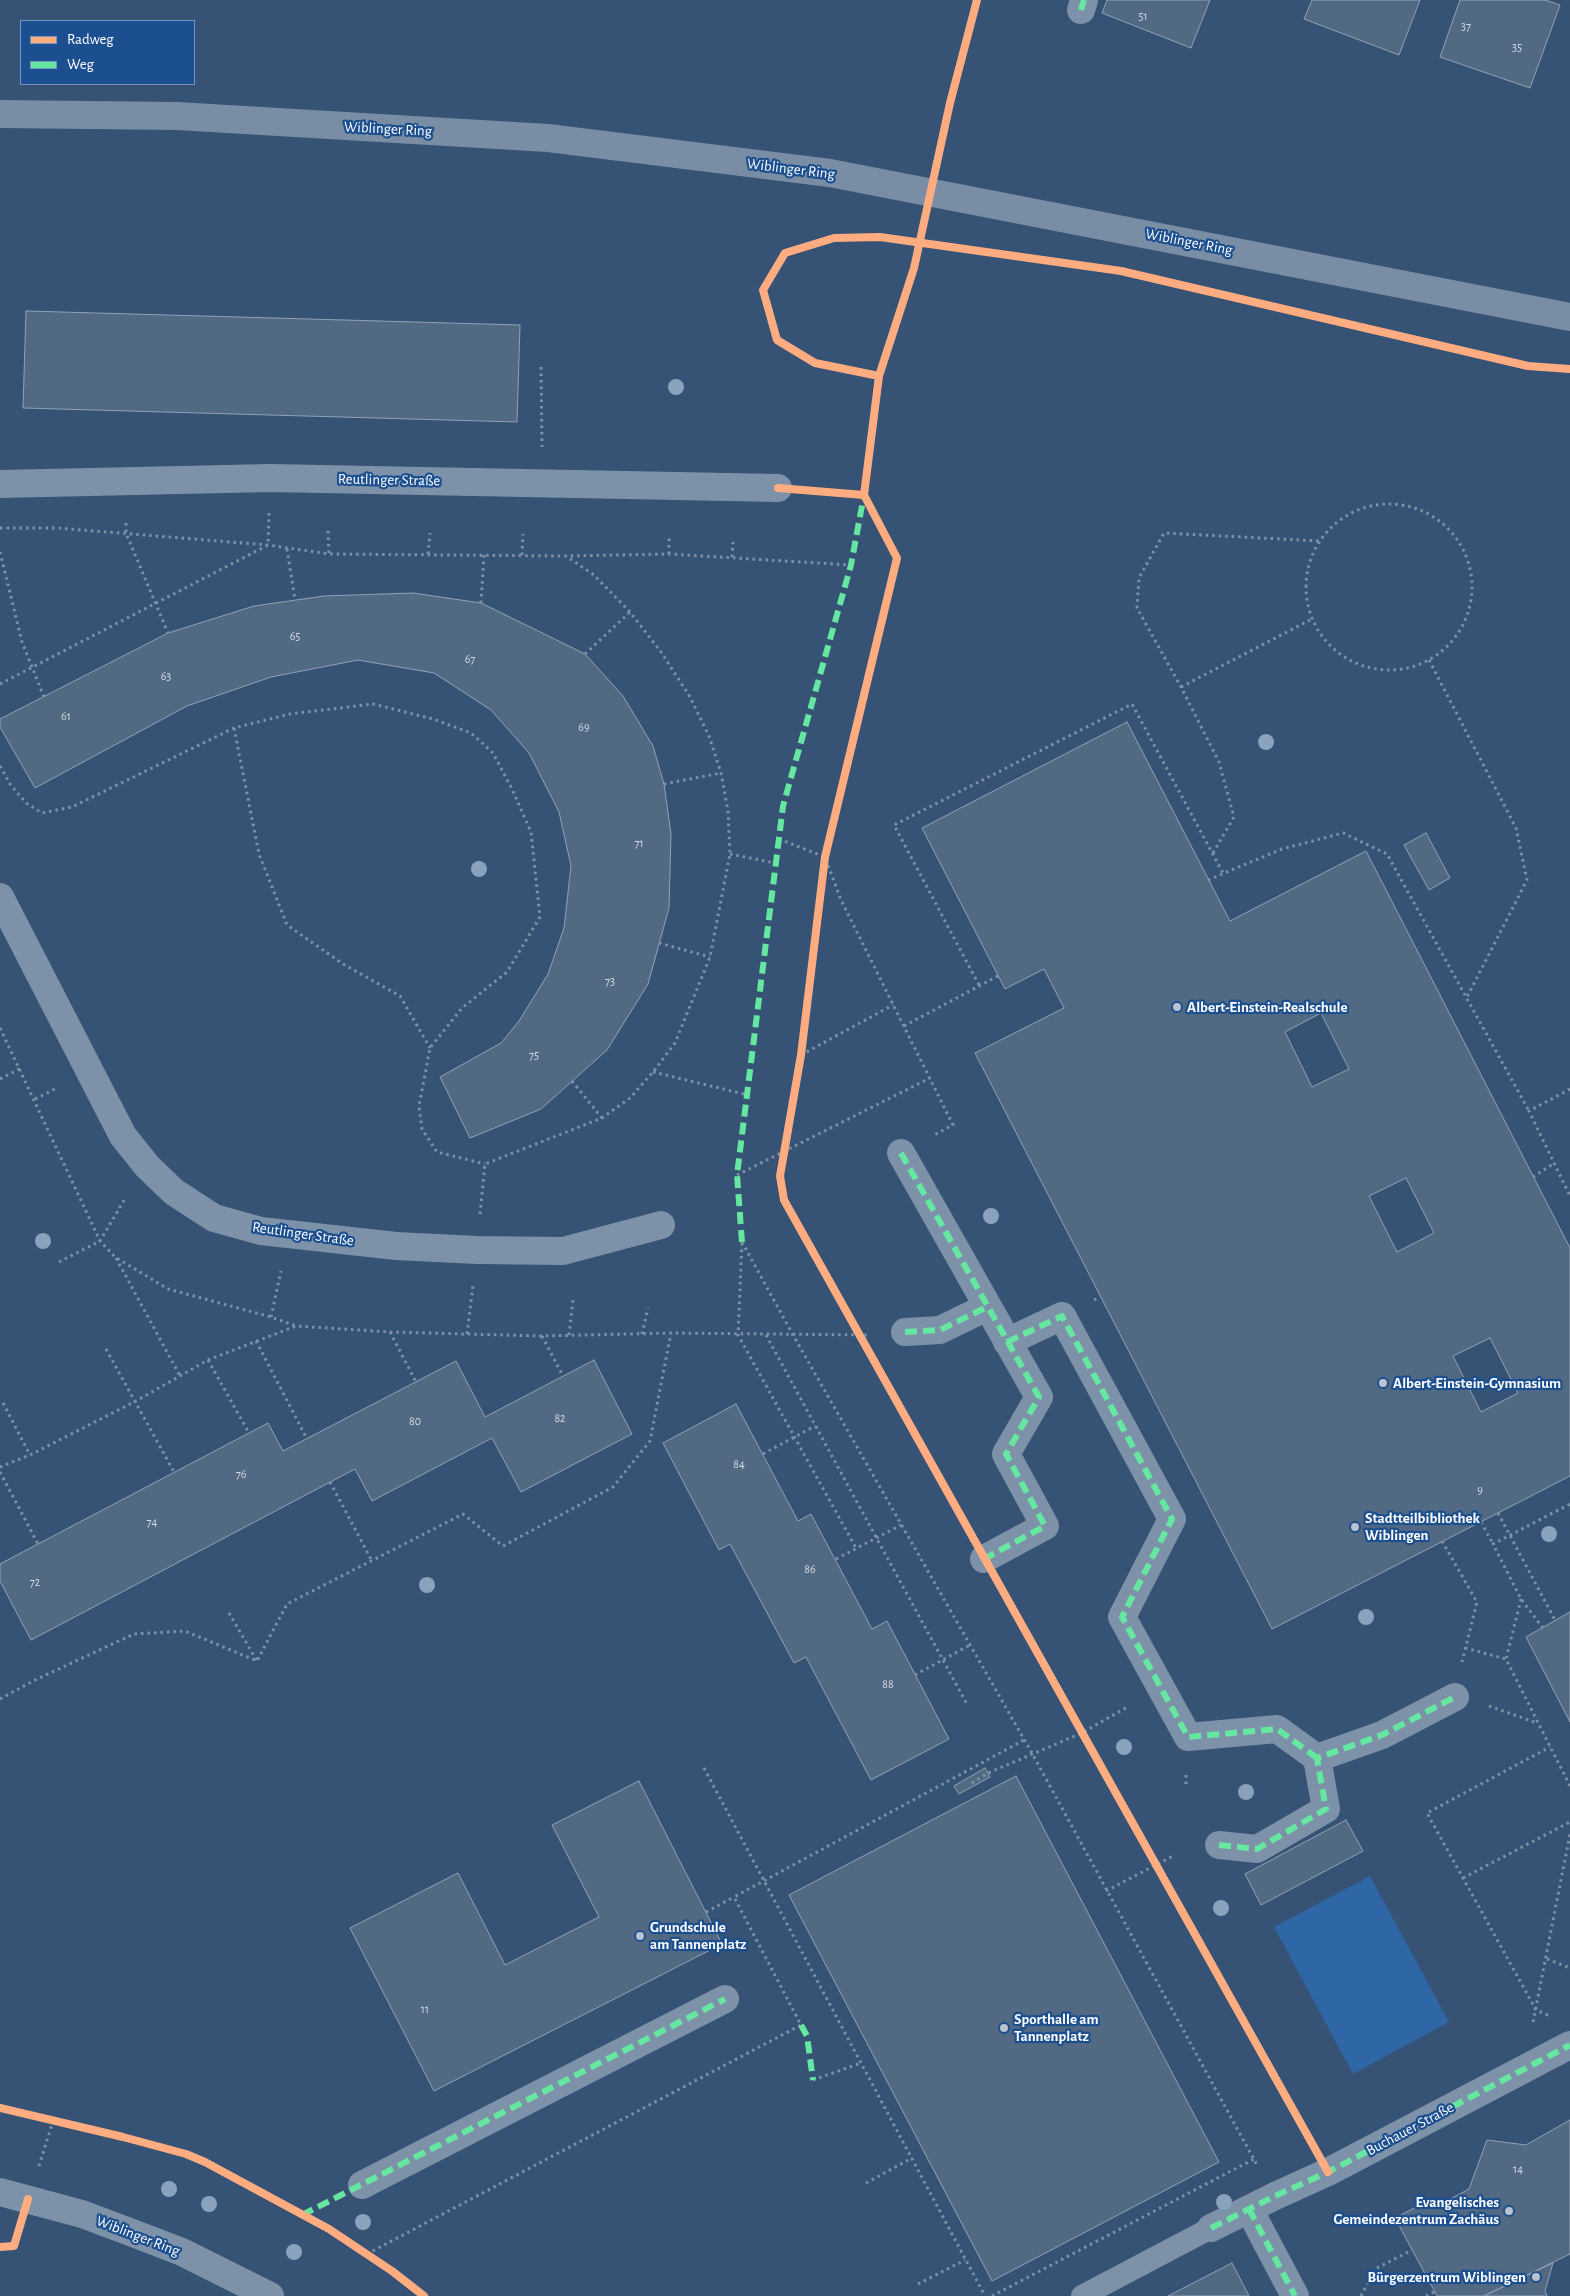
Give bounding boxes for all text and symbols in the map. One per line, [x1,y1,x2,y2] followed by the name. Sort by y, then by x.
[1138,9,1148,23] house number: 51
[1461,19,1471,33] house number: 37
[20,20,195,85] legend
[67,32,114,47] text: Radweg
[1512,40,1522,54] house number: 35
[67,57,94,72] text: Weg
[343,118,433,140] street label: Wiblinger Ring
[746,155,836,183] street label: Wiblinger Ring
[1144,225,1234,259] street label: Wiblinger Ring
[338,470,440,490] street label: Reutlinger Straße
[290,629,300,643] house number: 65
[465,652,475,666] house number: 67
[161,669,171,683] house number: 63
[61,709,71,723] house number: 61
[578,720,590,734] house number: 69
[634,836,644,850] house number: 71
[605,974,615,988] house number: 73
[1187,998,1348,1016] place label: Albert-Einstein-Realschule
[1171,1001,1183,1013] marker: Albert-Einstein-Realschule
[529,1048,539,1062] house number: 75
[251,1218,355,1250] street label: Reutlinger Straße
[1393,1374,1561,1392] place label: Albert-Einstein-Gymnasium
[1377,1377,1389,1389] marker: Albert-Einstein-Gymnasium
[554,1411,566,1425] house number: 82
[409,1414,421,1428] house number: 80
[733,1457,745,1471] house number: 84
[236,1467,246,1481] house number: 76
[1477,1483,1483,1497] house number: 9
[1365,1509,1480,1544] place label: Stadtteilbibliothek Wiblingen
[147,1515,157,1529] house number: 74
[1349,1521,1361,1533] marker: Stadtteilbibliothek Wiblingen
[804,1562,816,1576] house number: 86
[30,1575,40,1589] house number: 72
[882,1677,894,1691] house number: 88
[650,1918,746,1953] place label: Grundschule am Tannenplatz
[634,1930,646,1942] marker: Grundschule am Tannenplatz
[421,2002,429,2016] house number: 11
[1014,2010,1099,2045] place label: Sporthalle am Tannenplatz
[998,2022,1010,2034] marker: Sporthalle am Tannenplatz
[1363,2098,1457,2160] street label: Buchauer Straße
[1513,2162,1523,2176] house number: 14
[1334,2193,1499,2228] place label: Evangelisches Gemeindezentrum Zachäus
[1503,2205,1515,2217] marker: Evangelisches Gemeindezentrum Zachäus
[94,2212,182,2260] street label: Wiblinger Ring
[1367,2268,1526,2286] place label: Bürgerzentrum Wiblingen
[1530,2271,1542,2283] marker: Bürgerzentrum Wiblingen

